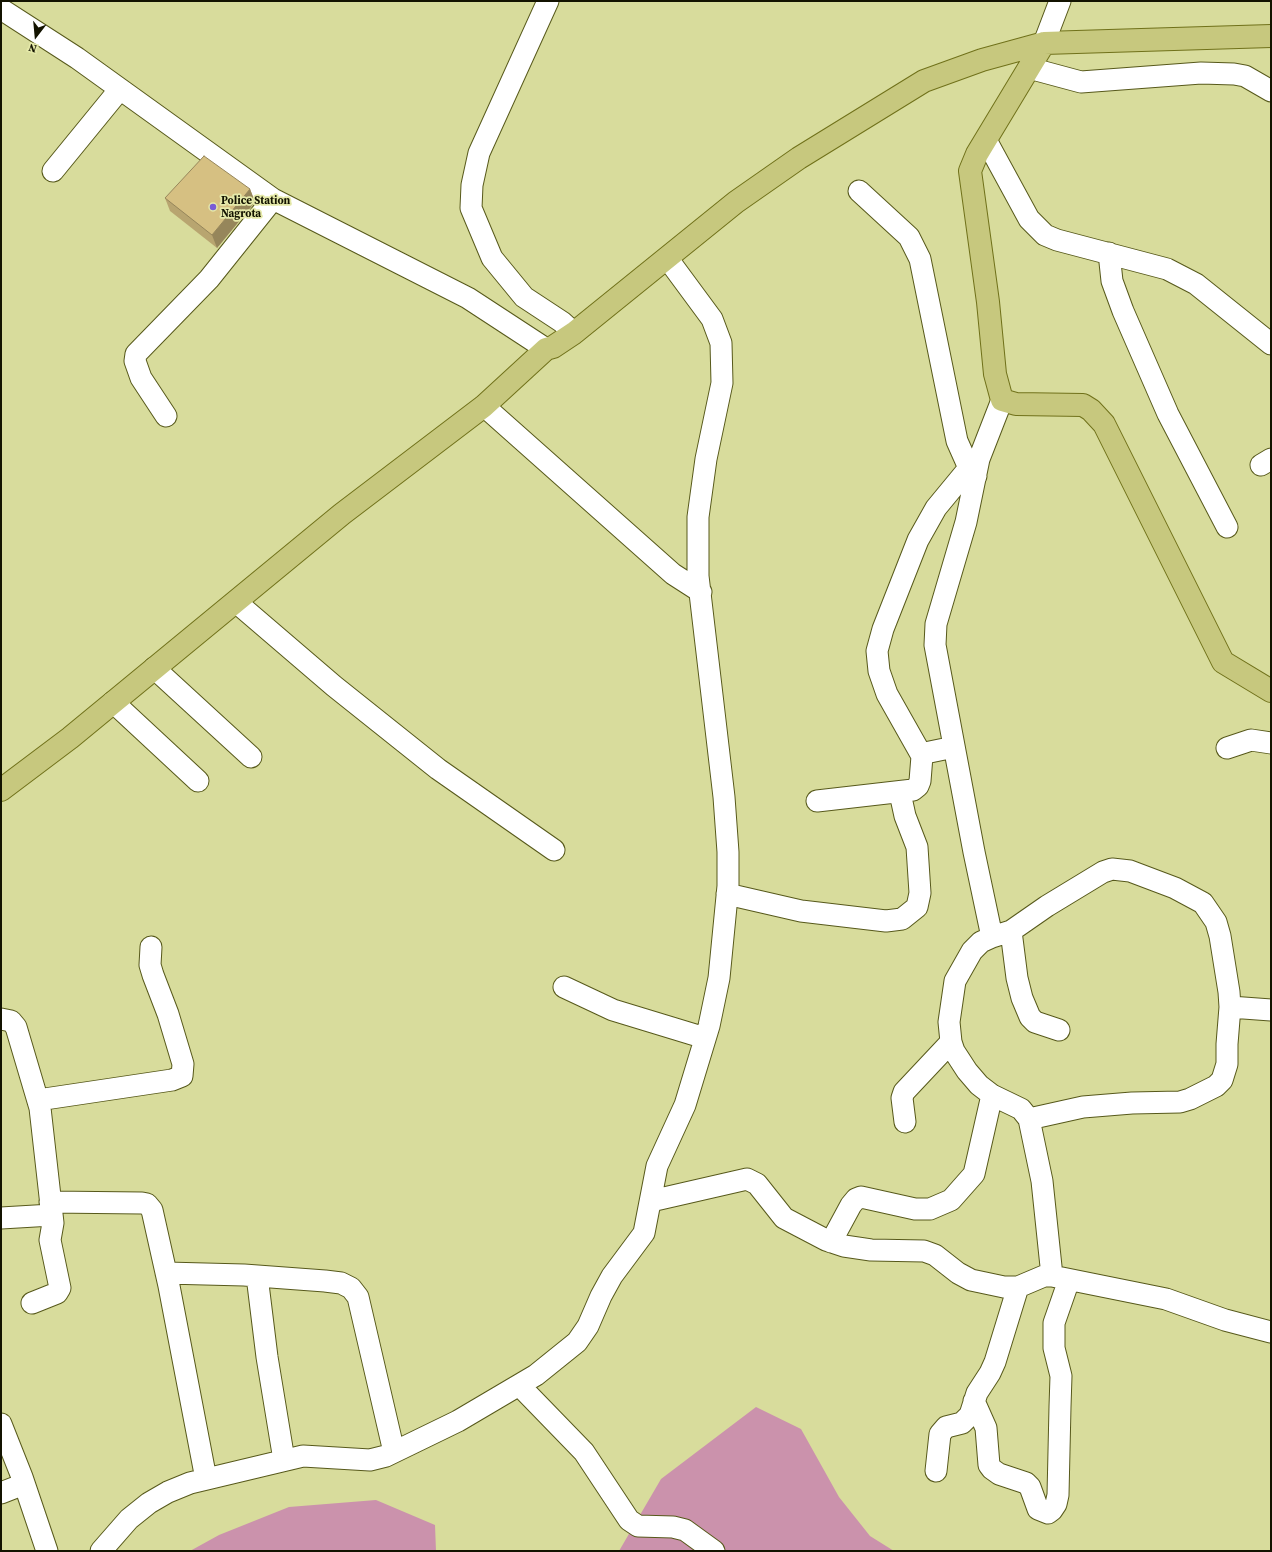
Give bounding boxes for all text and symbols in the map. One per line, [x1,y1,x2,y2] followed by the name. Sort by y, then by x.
[16,16,56,56] north arrow
[27,40,38,56] text: N
[221,194,290,220] place label: Police Station Nagrota
[208,202,218,212] marker: Police Station Nagrota

